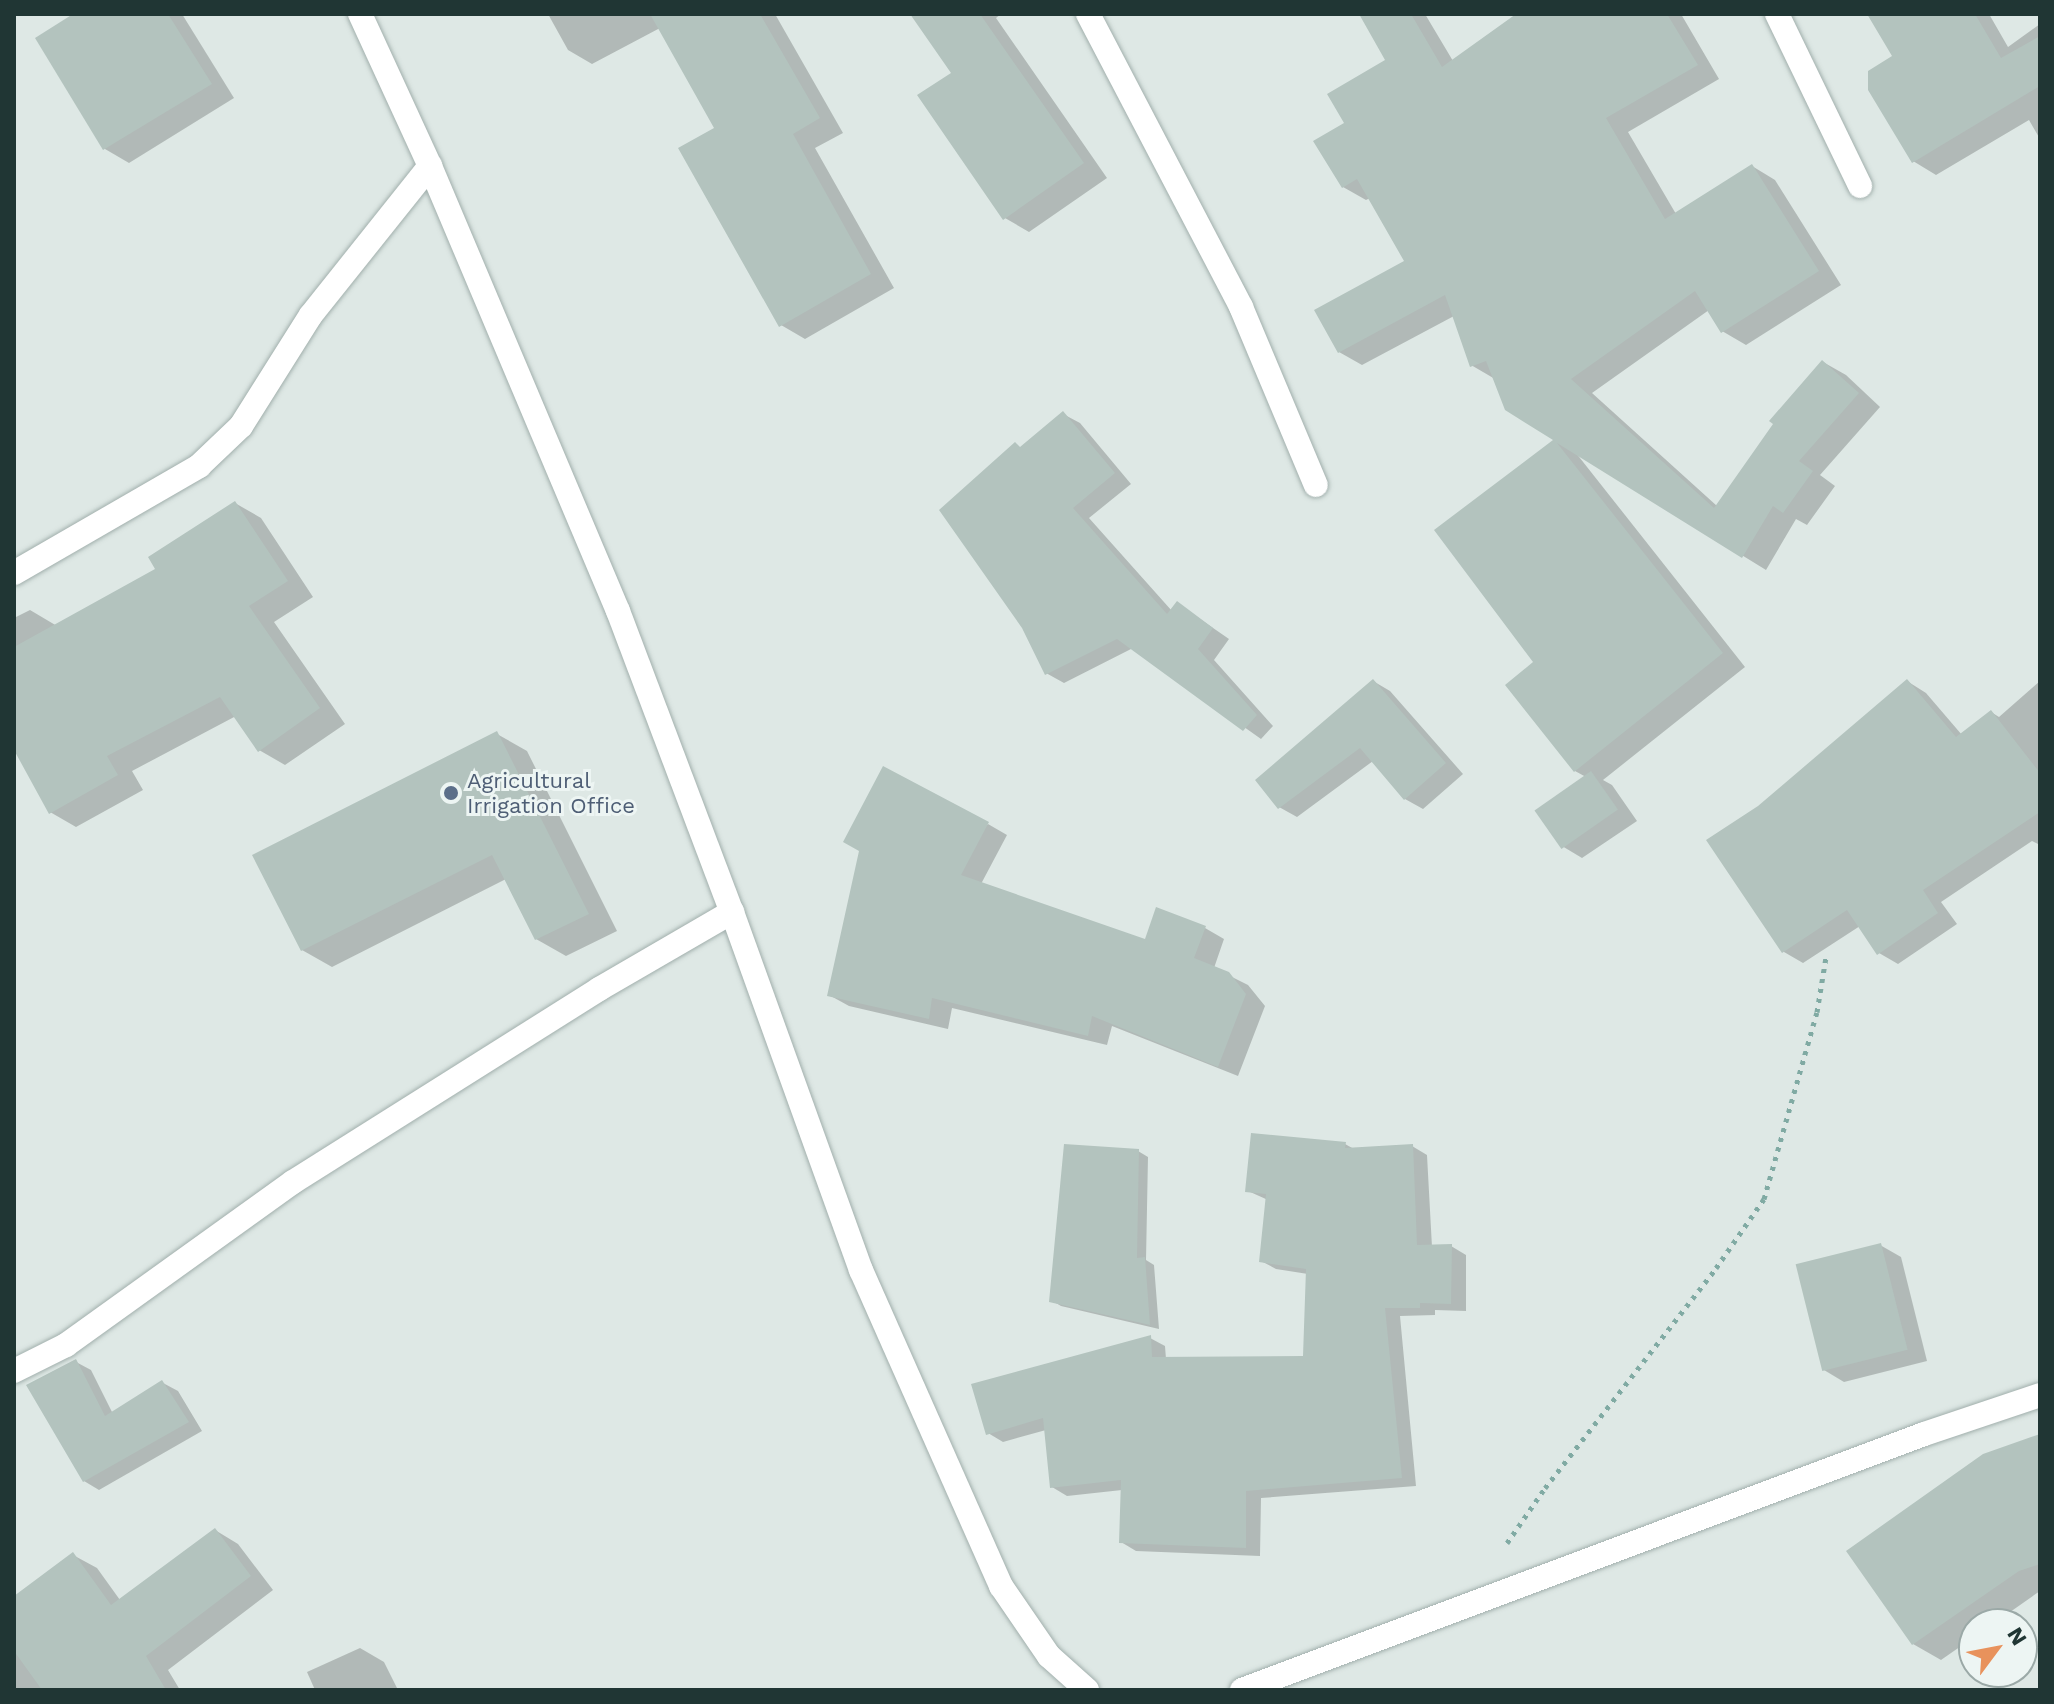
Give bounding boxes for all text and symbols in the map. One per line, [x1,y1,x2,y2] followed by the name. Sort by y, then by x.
[467,767,635,818] place label: Agricultural Irrigation Office
[442,784,460,802] marker: Agricultural Irrigation Office
[1958,1608,2038,1688] north arrow
[2002,1623,2032,1650] text: N

